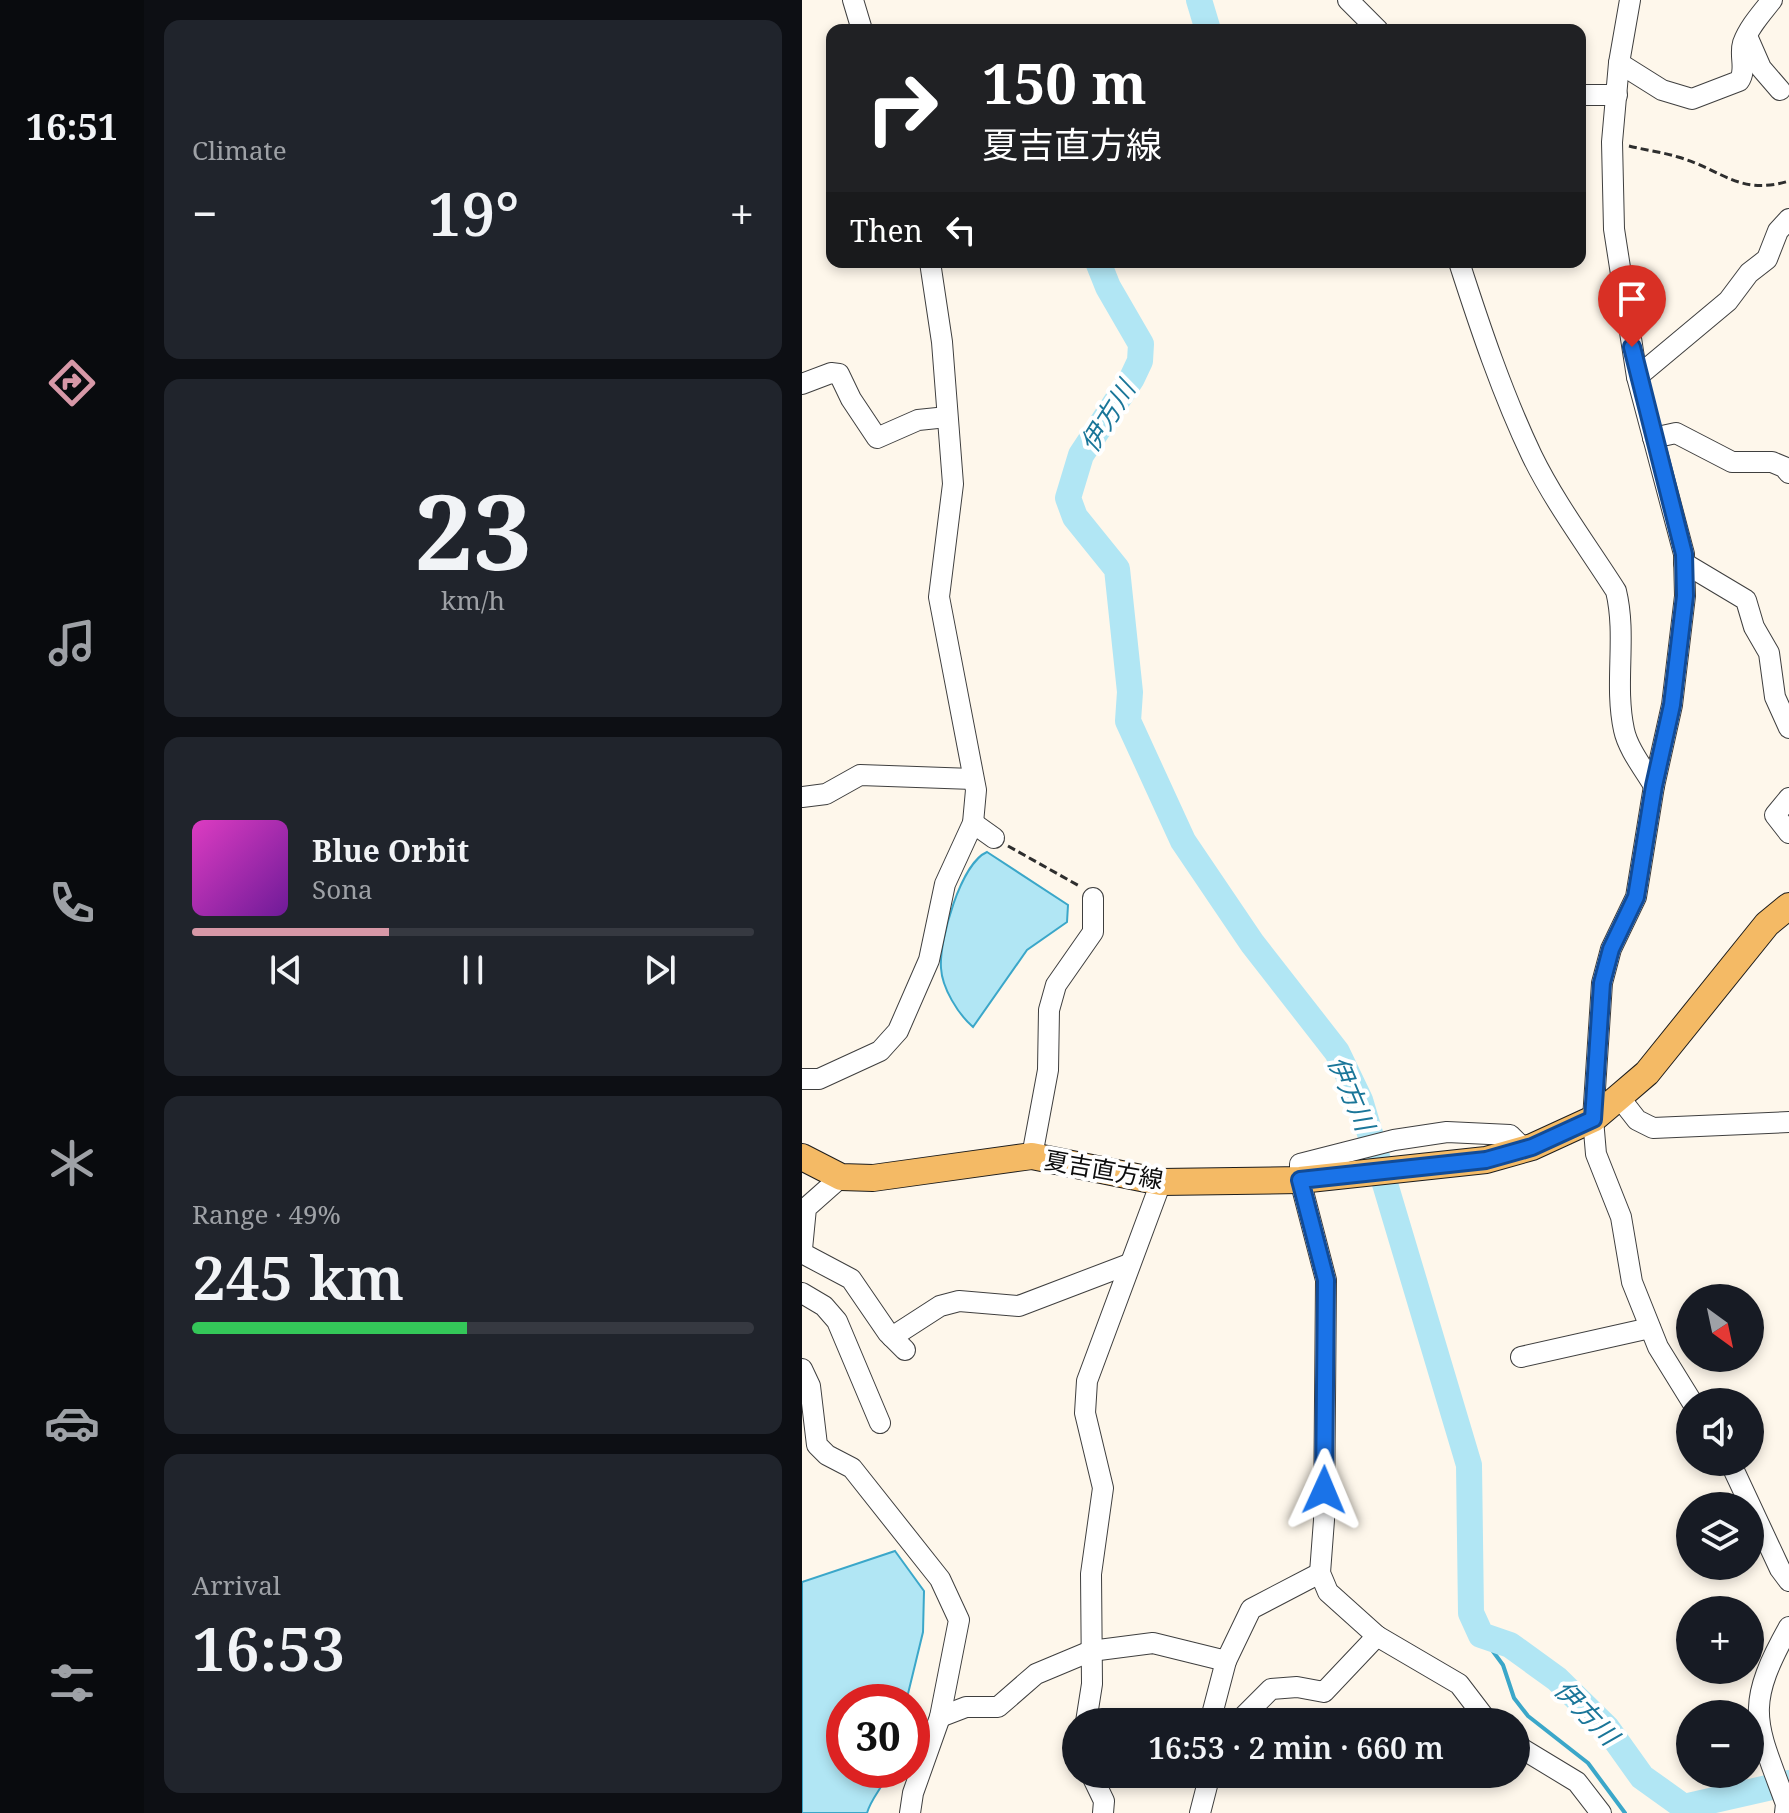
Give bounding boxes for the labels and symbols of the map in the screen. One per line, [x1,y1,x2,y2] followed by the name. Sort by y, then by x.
[1598,265,1666,347] pin
[1071,371,1145,459] water label: 伊方川
[1320,1050,1385,1139] water label: 伊方川
[1042,1142,1166,1196] street label: 夏吉直方線
[1676,1284,1764,1372] north arrow
[1282,1448,1366,1532] position arrow
[1547,1671,1629,1755] water label: 伊方川
[826,1684,930,1788] speed limit sign: 30

